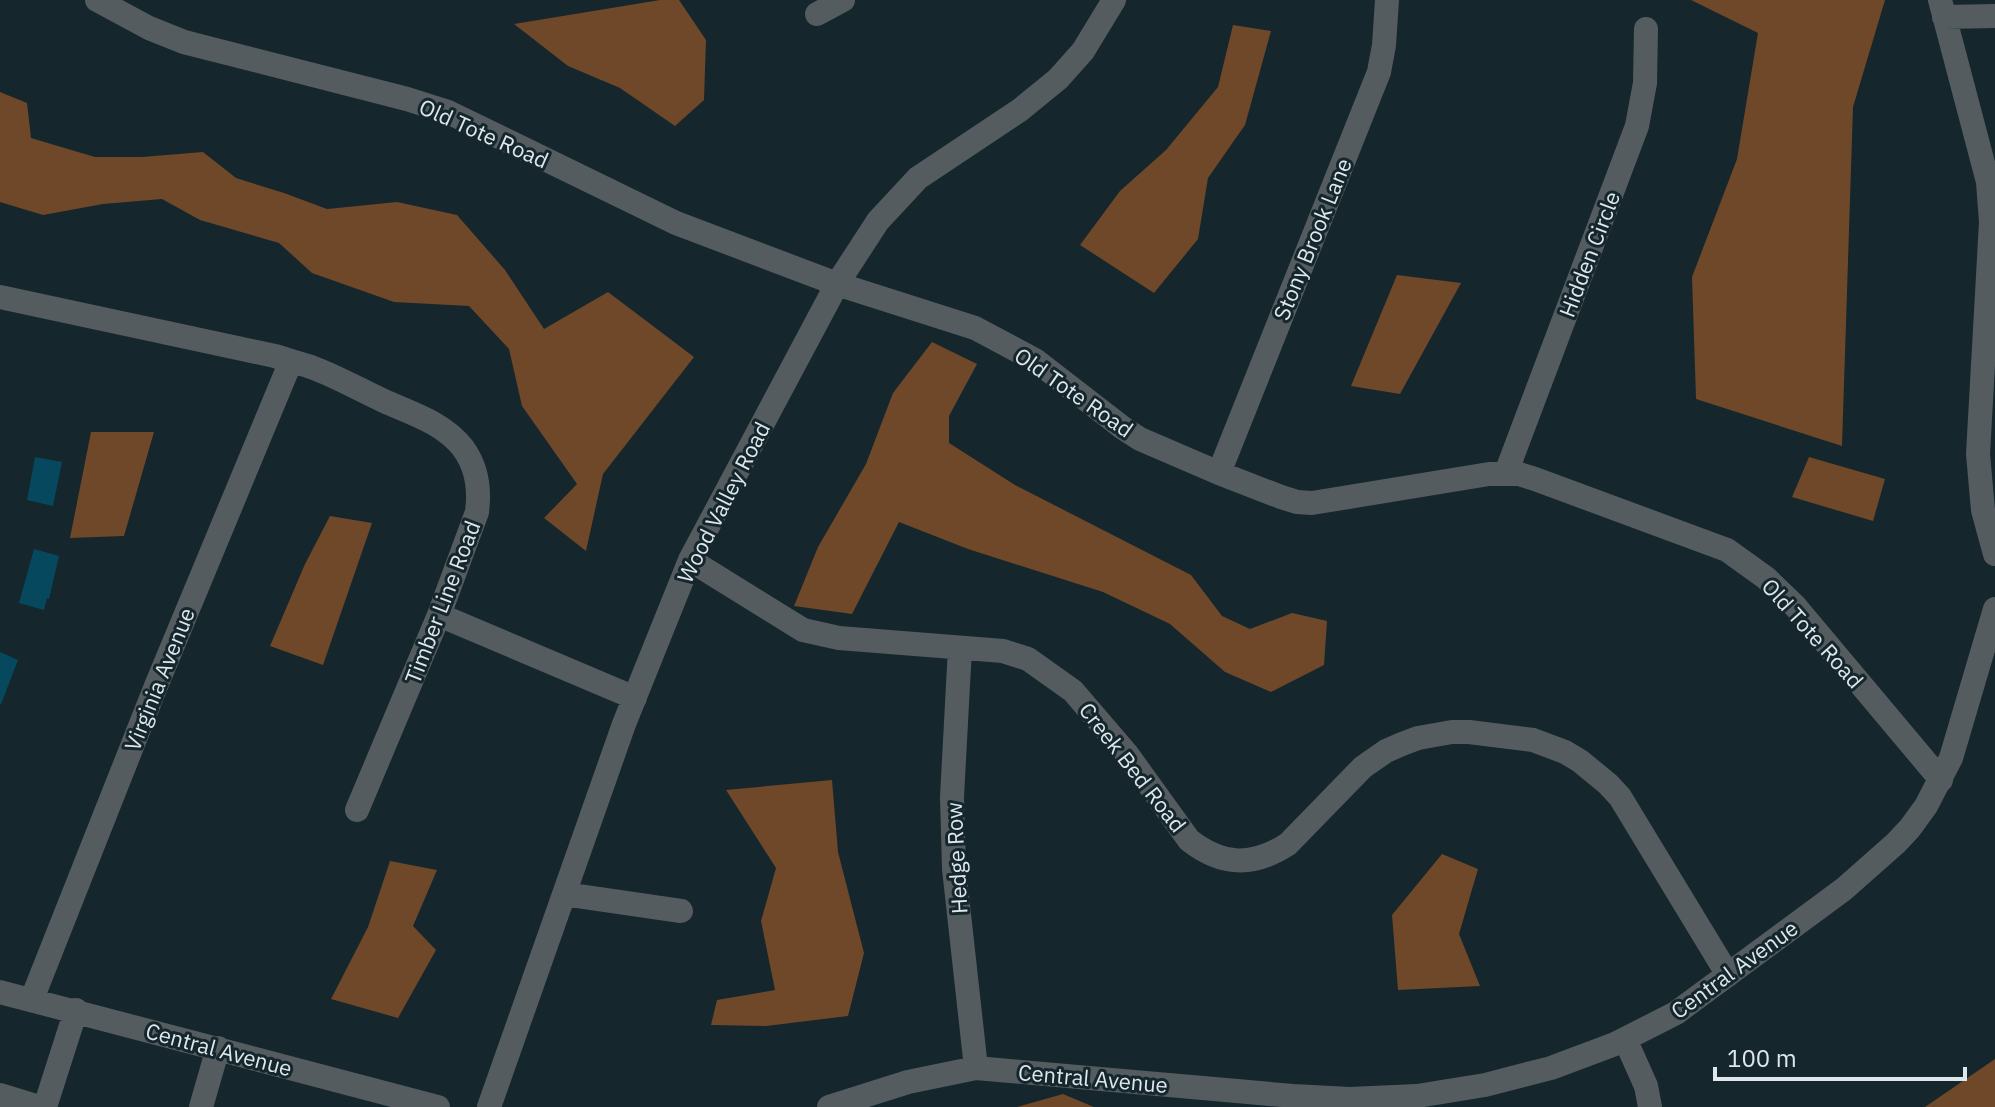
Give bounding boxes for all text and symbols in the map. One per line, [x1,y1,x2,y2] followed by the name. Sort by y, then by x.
[415,92,553,174] street label: Old Tote Road
[1266,154,1358,324] street label: Stony Brook Lane
[1552,187,1626,321] street label: Hidden Circle
[1009,340,1139,444] street label: Old Tote Road
[670,417,776,587] street label: Wood Valley Road
[398,516,486,688] street label: Timber Line Road
[1756,572,1870,694] street label: Old Tote Road
[117,603,201,755] street label: Virginia Avenue
[1073,696,1193,838] street label: Creek Bed Road
[939,801,973,915] street label: Hedge Row
[1665,913,1803,1025] street label: Central Avenue
[143,1016,295,1082] street label: Central Avenue
[1715,1031,1965,1081] scale bar
[1727,1042,1797,1074] text: 100 m
[1017,1057,1169,1099] street label: Central Avenue

